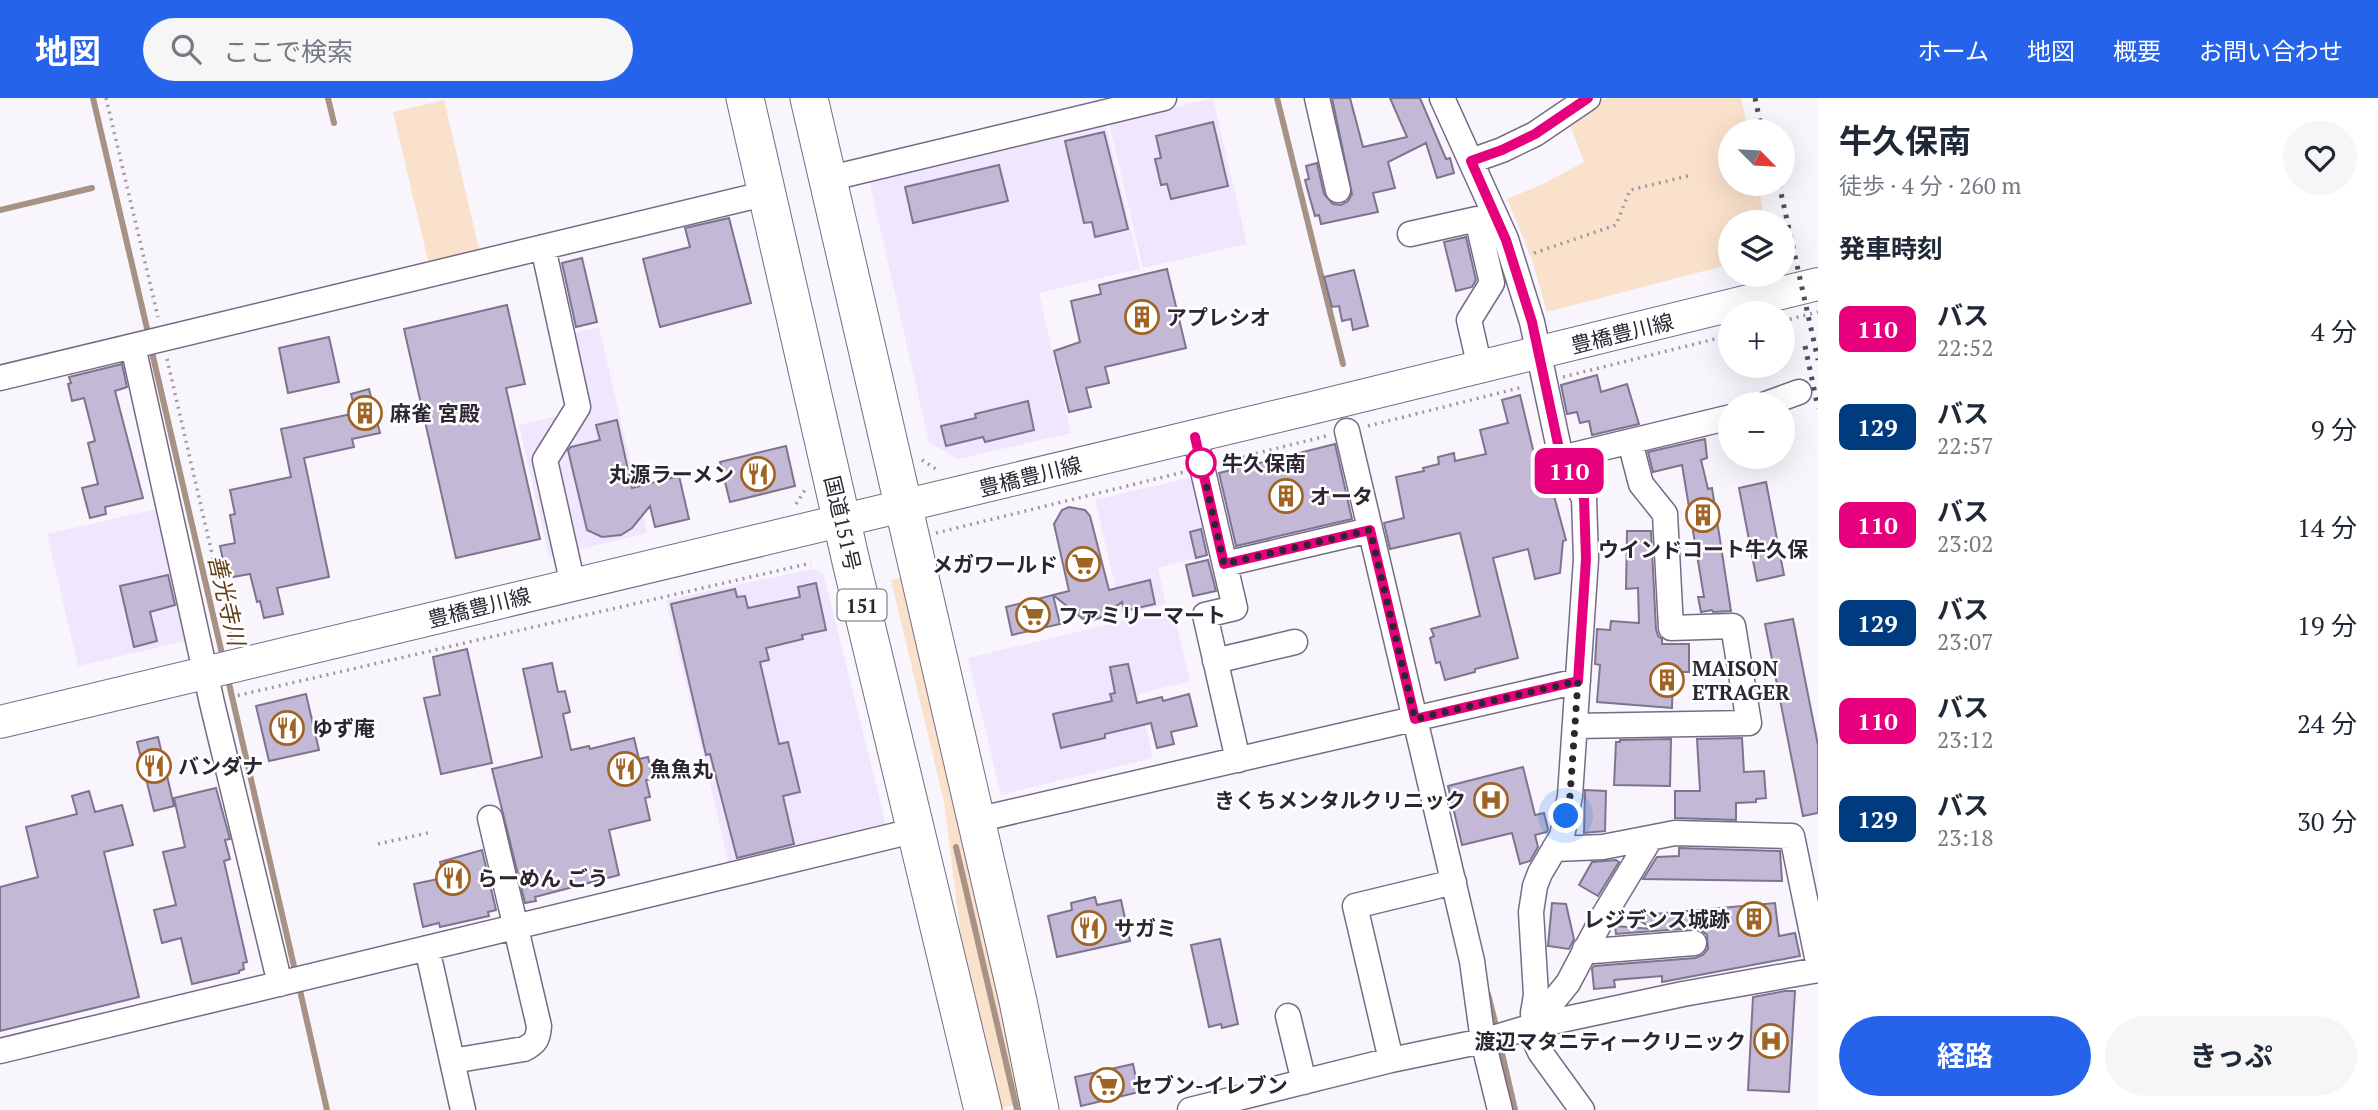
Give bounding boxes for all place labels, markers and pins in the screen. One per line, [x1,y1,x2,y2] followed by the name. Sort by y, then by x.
[1123,298,1161,336] building icon: アプレシオ
[1166,303,1271,331] place label: アプレシオ
[346,394,384,432] building icon: 麻雀 宮殿
[390,399,480,427] place label: 麻雀 宮殿
[1186,448,1216,478] marker: 牛久保南
[1222,449,1306,477] place label: 牛久保南
[739,455,777,493] restaurant icon: 丸源ラーメン
[609,460,734,488] place label: 丸源ラーメン
[1267,477,1305,515] building icon: オータ
[1310,482,1373,510] place label: オータ
[1684,496,1722,534] building icon: ウインドコート牛久保
[1598,535,1809,563] place label: ウインドコート牛久保
[1064,545,1102,583] supermarket icon: メガワールド
[932,550,1058,578] place label: メガワールド
[1014,596,1052,634] supermarket icon: ファミリーマート
[1058,601,1226,629] place label: ファミリーマート
[1692,654,1790,706] place label: MAISON ETRAGER
[1648,661,1686,699] building icon: MAISON ETRAGER
[268,709,306,747] restaurant icon: ゆず庵
[312,714,375,742] place label: ゆず庵
[135,747,173,785] restaurant icon: バンダナ
[606,750,644,788] restaurant icon: 魚魚丸
[178,752,263,780] place label: バンダナ
[650,755,713,783] place label: 魚魚丸
[1472,781,1510,819] hospital icon: きくちメンタルクリニック
[1214,786,1466,814] place label: きくちメンタルクリニック
[434,859,472,897] restaurant icon: らーめん ごう
[477,864,609,892] place label: らーめん ごう
[1735,900,1773,938] building icon: レジデンス城跡
[1583,905,1730,933] place label: レジデンス城跡
[1070,909,1108,947] restaurant icon: サガミ
[1114,914,1177,942] place label: サガミ
[1752,1022,1790,1060] hospital icon: 渡辺マタニティークリニック
[1474,1027,1746,1055] place label: 渡辺マタニティークリニック
[1088,1066,1126,1104] supermarket icon: セブン-イレブン
[1132,1071,1288,1099] place label: セブン-イレブン

